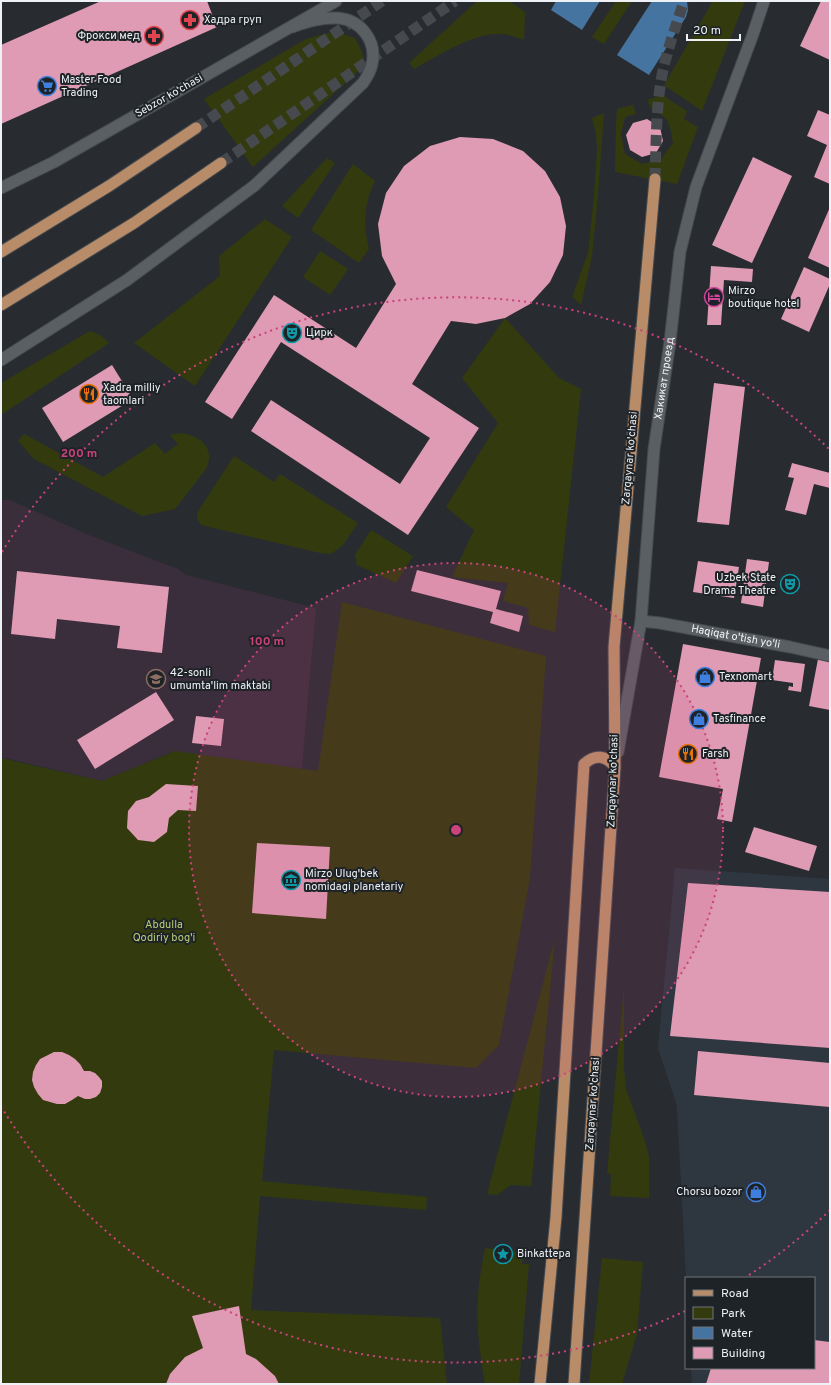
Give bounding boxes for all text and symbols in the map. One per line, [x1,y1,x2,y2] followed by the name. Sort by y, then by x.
[179,9,201,31] pharmacy icon: Хадра груп
[204,13,262,27] place label: Хадра груп
[687,16,740,42] scale bar
[693,23,721,39] text: 20 m
[143,25,165,47] pharmacy icon: Фрокси мед
[77,29,140,43] place label: Фрокси мед
[133,71,205,121] street label: Sebzor ko‘chasi
[61,73,121,100] place label: Master Food Trading
[36,75,58,97] supermarket icon: Master Food Trading
[728,284,800,311] place label: Mirzo boutique hotel
[703,286,725,308] hotel icon: Mirzo boutique hotel
[281,322,303,344] theatre icon: Цирк
[306,326,333,340] place label: Цирк
[651,336,678,420] street label: Хакикат проезд
[103,381,161,408] place label: Xadra milliy taomlari
[78,383,100,405] restaurant icon: Xadra milliy taomlari
[619,411,641,505] street label: Zarqaynar ko'chasi
[61,446,97,462] text: 200 m
[703,571,776,598] place label: Uzbek State Drama Theatre
[779,573,801,595] theatre icon: Uzbek State Drama Theatre
[690,622,781,652] street label: Haqiqat o'tish yo'li
[250,634,284,650] text: 100 m
[170,666,270,693] place label: 42-sonli umumta'lim maktabi
[694,666,716,688] shop icon: Texnomart
[145,668,167,690] school or university icon: 42-sonli umumta'lim maktabi
[719,670,772,684] place label: Texnomart
[688,708,710,730] shop icon: Tasfinance
[713,712,766,726] place label: Tasfinance
[604,734,622,828] street label: Zarqaynar ko'chasi
[677,743,699,765] restaurant icon: Farsh
[702,747,729,761] place label: Farsh
[449,823,463,837] centre of rings
[305,867,403,894] place label: Mirzo Ulug'bek nomidagi planetariy
[280,869,302,891] museum icon: Mirzo Ulug'bek nomidagi planetariy
[133,918,195,945] park label: Abdulla Qodiriy bog'i
[583,1057,603,1151] street label: Zarqaynar ko'chasi
[745,1181,767,1203] shop icon: Chorsu bozor
[676,1185,743,1199] place label: Chorsu bozor
[492,1243,514,1265] place icon: Binkattepa
[517,1247,571,1261] place label: Binkattepa
[685,1277,815,1369] legend
[721,1286,749,1302] text: Road
[721,1306,746,1322] text: Park
[721,1326,753,1342] text: Water
[721,1346,765,1362] text: Building

